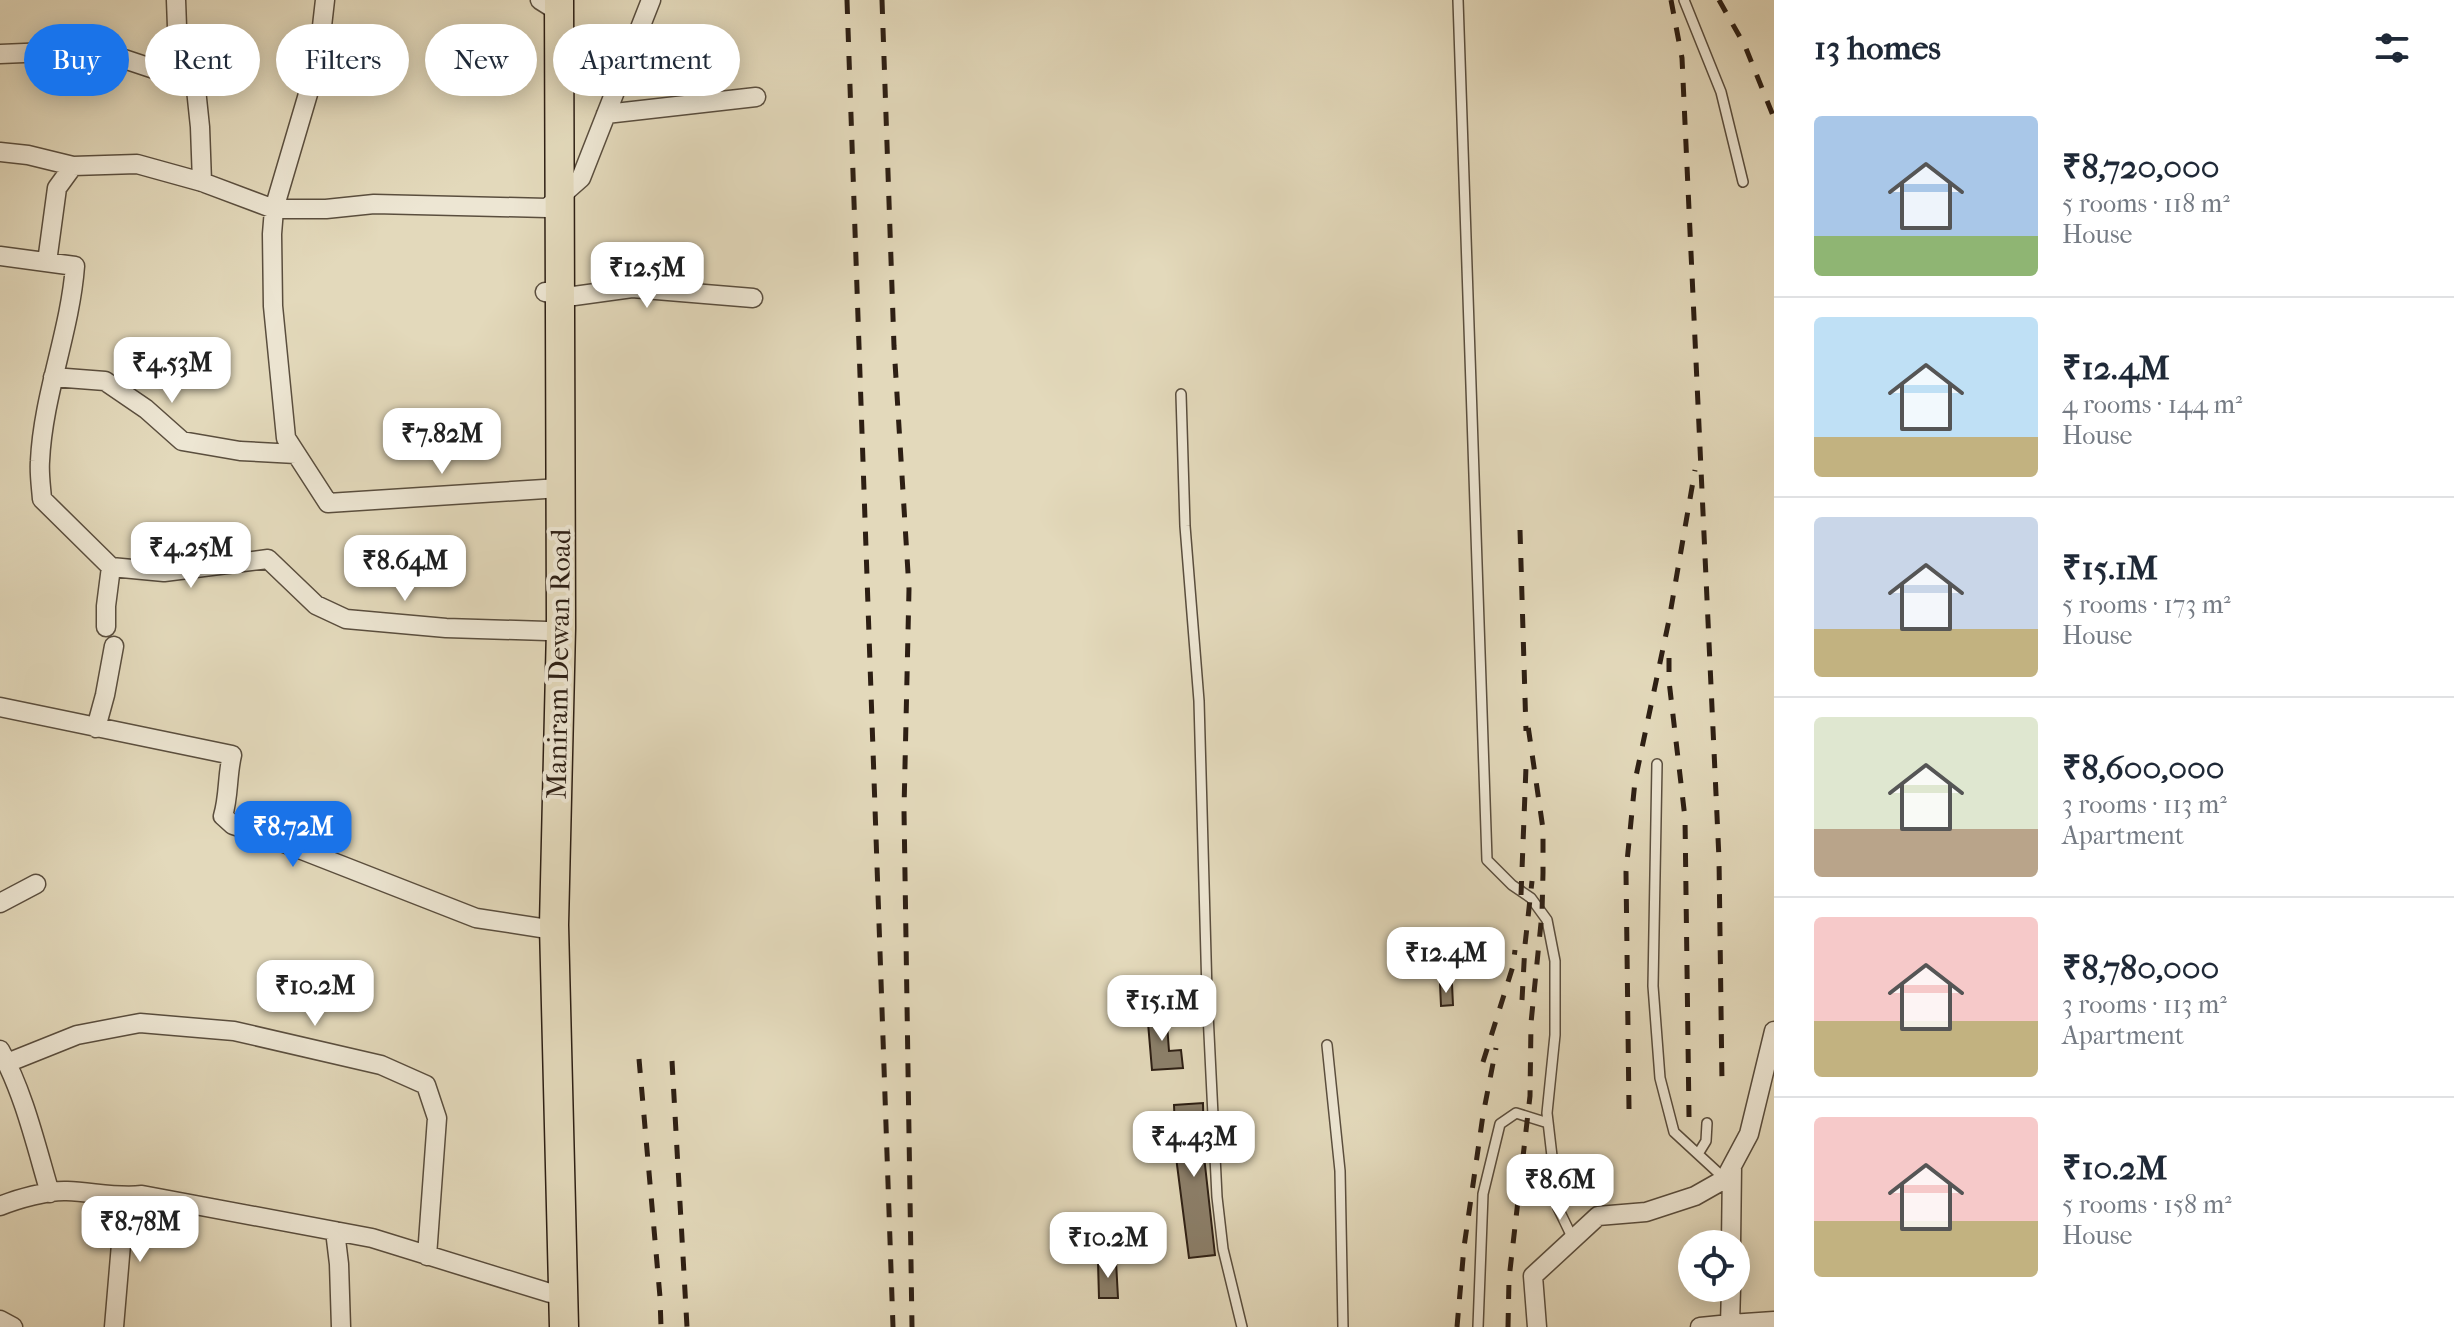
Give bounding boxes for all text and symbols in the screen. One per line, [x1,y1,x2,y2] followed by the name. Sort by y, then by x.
[24,24,129,96] chip: Buy
[145,24,260,96] chip: Rent
[276,24,409,96] chip: Filters
[425,24,537,96] chip: New
[553,24,740,96] chip: Apartment
[2370,26,2414,70] icon: filters
[1814,28,1941,68] text: 13 homes
[2062,147,2220,187] text: ₹8,720,000
[1878,148,1974,244] icon: home
[2062,188,2230,219] text: 5 rooms · 118 m²
[2062,219,2132,250] text: House
[582,242,712,310] pin: ₹12.5M
[609,252,685,283] text: ₹12.5M
[107,337,237,405] pin: ₹4.53M
[132,347,212,378] text: ₹4.53M
[2062,348,2170,388] text: ₹12.4M
[1878,349,1974,445] icon: home
[2062,389,2242,420] text: 4 rooms · 144 m²
[377,408,507,476] pin: ₹7.82M
[401,418,483,449] text: ₹7.82M
[2062,420,2132,451] text: House
[126,522,256,590] pin: ₹4.25M
[540,528,577,799] street label: Maniram Dewan Road
[149,532,233,563] text: ₹4.25M
[340,535,470,603] pin: ₹8.64M
[362,545,448,576] text: ₹8.64M
[2062,548,2158,588] text: ₹15.1M
[1878,549,1974,645] icon: home
[2062,589,2231,620] text: 5 rooms · 173 m²
[2062,620,2132,651] text: House
[2062,748,2225,788] text: ₹8,600,000
[1878,749,1974,845] icon: home
[2062,789,2227,820] text: 3 rooms · 113 m²
[228,801,358,869] pin: ₹8.72M
[252,811,334,842] text: ₹8.72M
[2062,820,2184,851] text: Apartment
[1381,927,1511,995] pin: ₹12.4M
[1405,937,1487,968] text: ₹12.4M
[2062,948,2219,988] text: ₹8,780,000
[1878,949,1974,1045] icon: home
[250,960,380,1028] pin: ₹10.2M
[275,970,355,1001] text: ₹10.2M
[1097,975,1227,1043] pin: ₹15.1M
[1125,985,1199,1016] text: ₹15.1M
[2062,989,2227,1020] text: 3 rooms · 113 m²
[2062,1020,2184,1051] text: Apartment
[1129,1111,1259,1179] pin: ₹4.43M
[1151,1121,1237,1152] text: ₹4.43M
[2062,1148,2167,1188] text: ₹10.2M
[1878,1149,1974,1245] icon: home
[1504,1154,1616,1222] pin: ₹8.6M
[1525,1164,1595,1195] text: ₹8.6M
[2062,1189,2232,1220] text: 5 rooms · 158 m²
[75,1196,205,1264] pin: ₹8.78M
[100,1206,180,1237] text: ₹8.78M
[1043,1212,1173,1280] pin: ₹10.2M
[2062,1220,2132,1251] text: House
[1068,1222,1148,1253] text: ₹10.2M
[1678,1230,1750,1302] map controls
[1678,1230,1750,1302] button: locate

